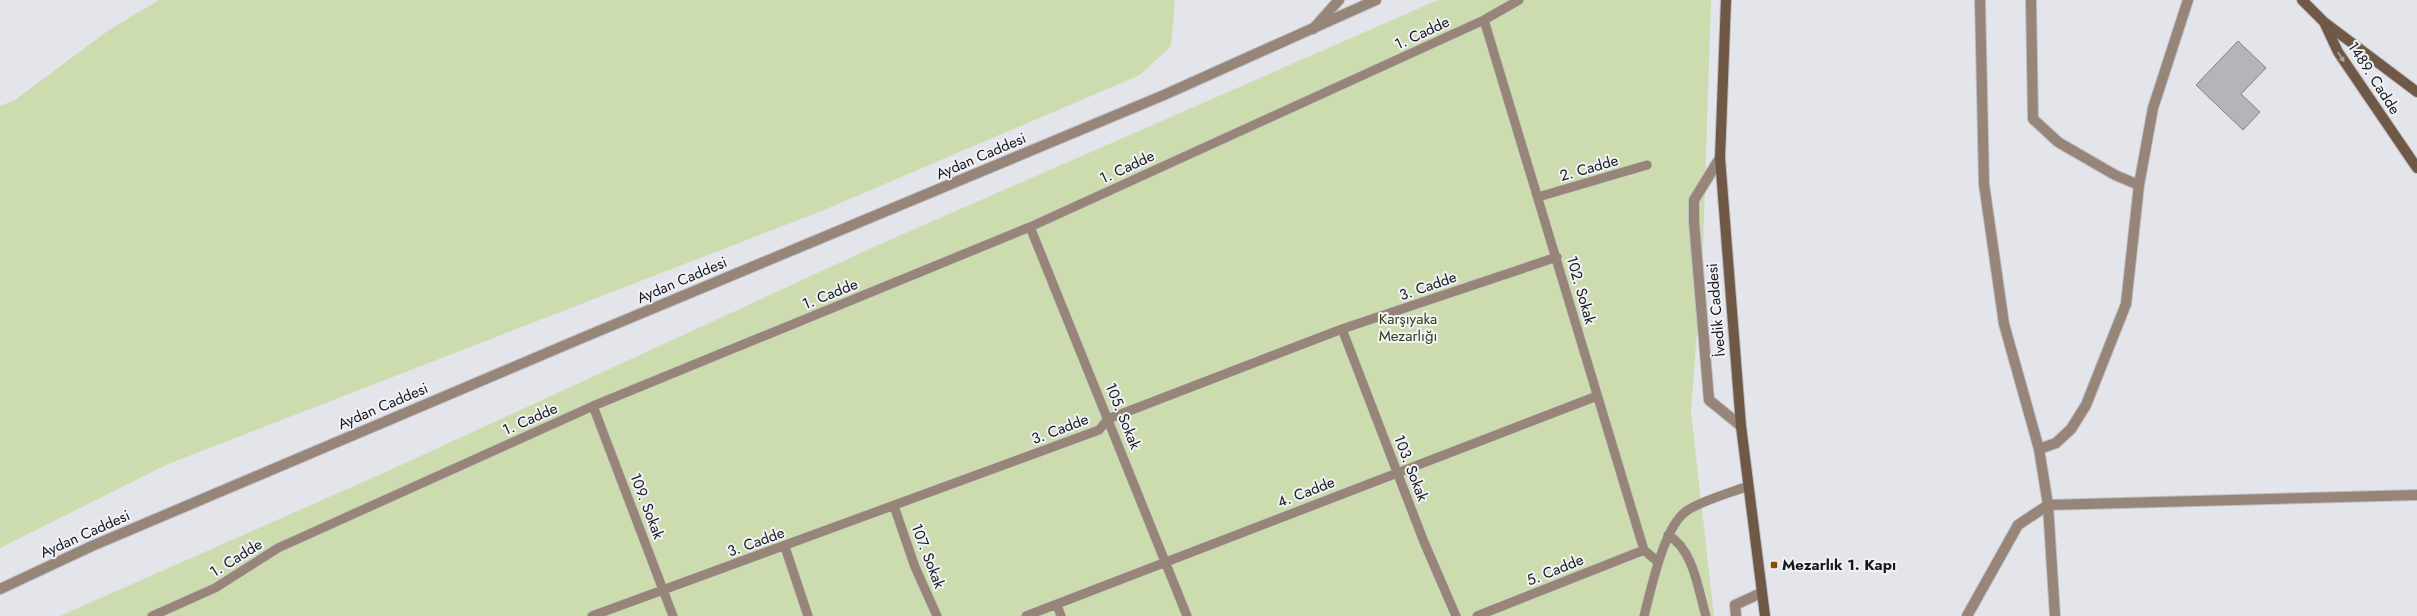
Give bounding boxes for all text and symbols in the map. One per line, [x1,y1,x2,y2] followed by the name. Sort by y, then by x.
[1391,11,1453,55] street label: 1. Cadde
[2342,37,2406,119] street label: 1489. Cadde
[2337,52,2345,62] one-way arrow
[932,127,1030,185] street label: Aydan Caddesi
[1096,145,1158,189] street label: 1. Cadde
[1557,149,1621,187] street label: 2. Cadde
[633,251,731,309] street label: Aydan Caddesi
[1561,253,1601,327] street label: 102. Sokak
[1701,262,1731,358] street label: İvedik Caddesi
[1396,266,1460,306] street label: 3. Cadde
[799,273,861,315] street label: 1. Cadde
[1379,308,1437,347] park label: Karşıyaka Mezarlığı
[334,377,432,435] street label: Aydan Caddesi
[1100,379,1146,453] street label: 105. Sokak
[499,397,561,441] street label: 1. Cadde
[1028,408,1092,450] street label: 3. Cadde
[1388,432,1434,505] street label: 103. Sokak
[624,470,670,543] street label: 109. Sokak
[1274,471,1338,513] street label: 4. Cadde
[37,504,133,564] street label: Aydan Caddesi
[906,520,951,592] street label: 107. Sokak
[724,521,788,562] street label: 3. Cadde
[206,533,267,583] street label: 1. Cadde
[1523,549,1587,591] street label: 5. Cadde
[1782,554,1896,576] place label: Mezarlık 1. Kapı
[1769,560,1779,570] marker: Mezarlık 1. Kapı

